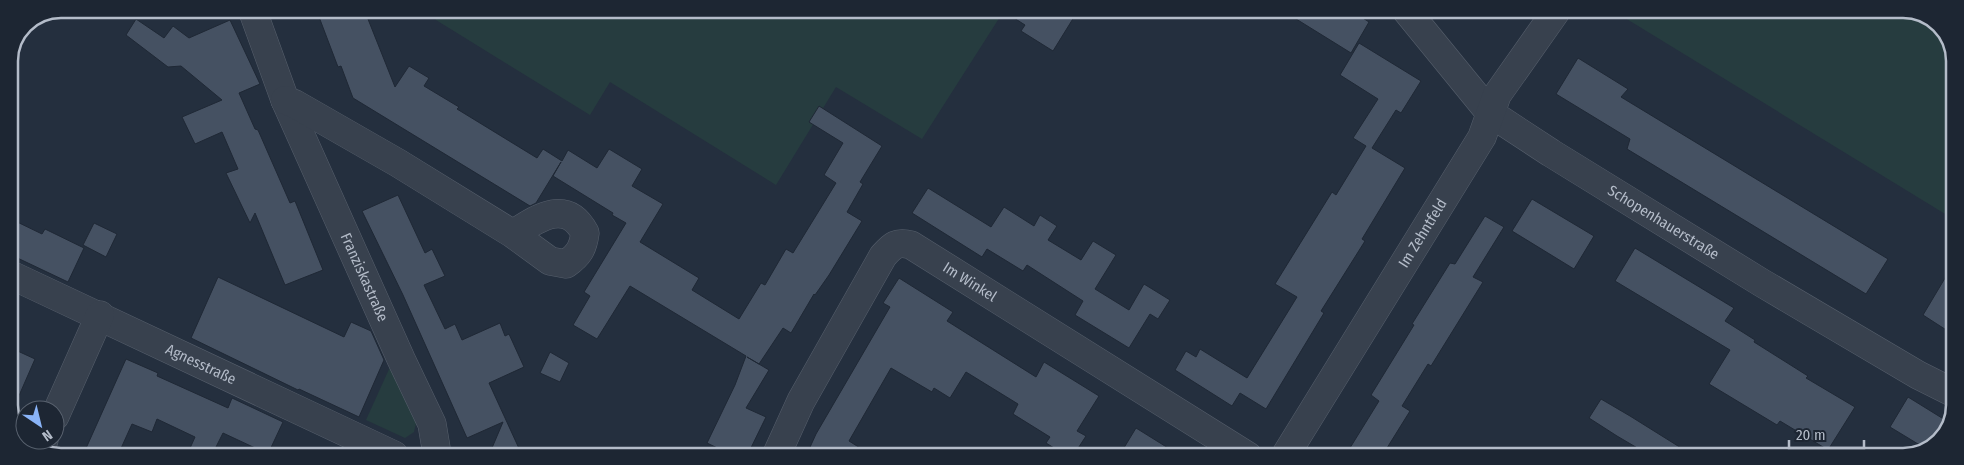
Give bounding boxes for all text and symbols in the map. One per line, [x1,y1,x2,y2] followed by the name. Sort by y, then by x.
[1605,181,1722,263] street label: Schopenhauerstraße
[1395,195,1451,271] street label: Im Zehntfeld
[337,230,392,324] street label: Franziskastraße
[940,258,1000,305] street label: Im Winkel
[163,340,239,388] street label: Agnesstraße
[15,400,65,450] north arrow
[1789,418,1864,450] scale bar
[39,426,55,445] text: N
[1796,426,1826,444] text: 20 m

